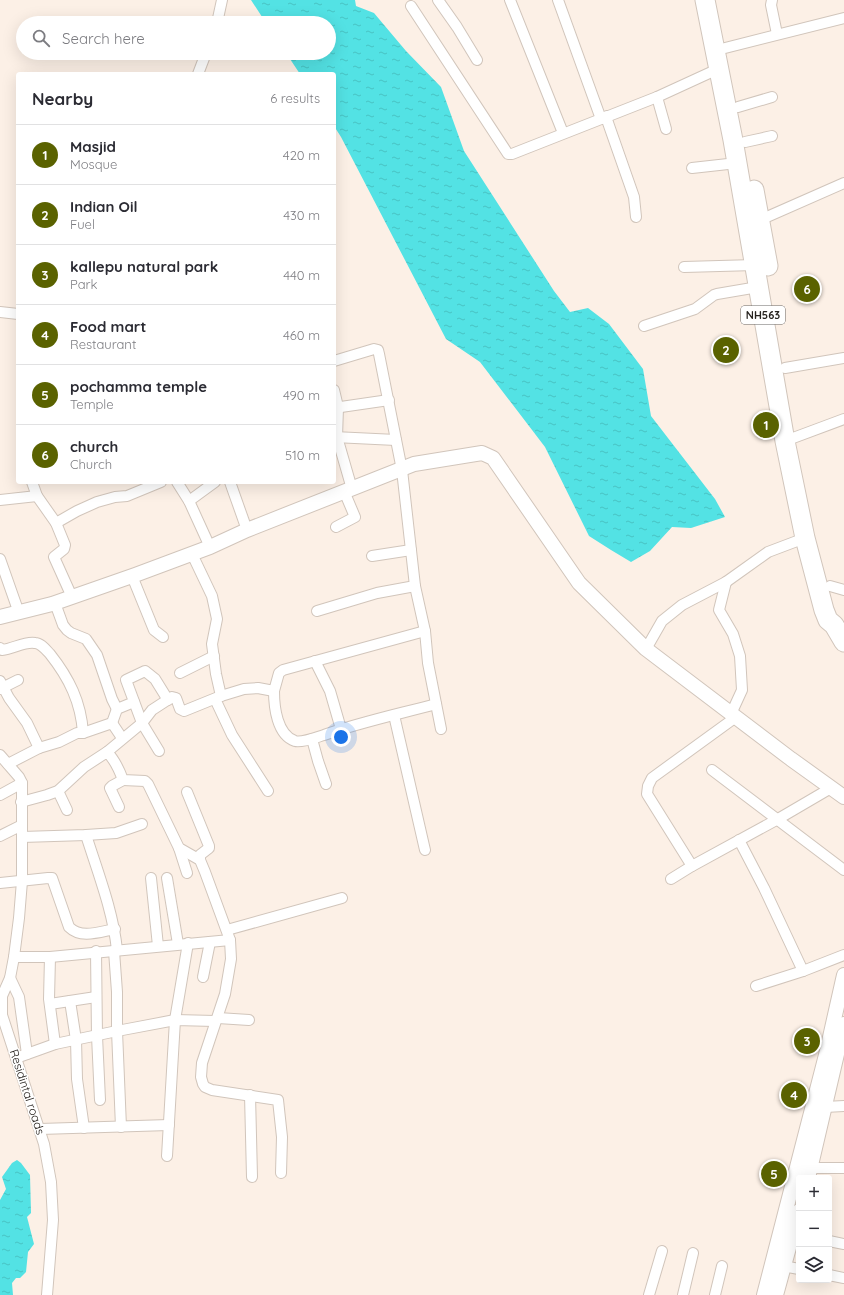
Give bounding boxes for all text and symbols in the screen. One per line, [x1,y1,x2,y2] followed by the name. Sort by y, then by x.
[16,16,336,60] search box
[30,27,52,49] icon: search
[62,29,145,48] text: Search here
[32,88,93,109] text: Nearby
[270,90,320,106] text: 6 results
[70,137,116,156] text: Masjid
[42,147,48,163] text: 1
[283,147,320,163] text: 420 m
[70,156,117,172] text: Mosque
[70,197,138,216] text: Indian Oil
[41,207,49,223] text: 2
[283,207,320,223] text: 430 m
[70,216,95,232] text: Fuel
[70,257,218,276] text: kallepu natural park
[42,267,48,283] text: 3
[283,267,320,283] text: 440 m
[794,274,820,304] pin: 6
[70,276,98,292] text: Park
[741,306,785,324] road number: NH563
[70,317,146,336] text: Food mart
[41,327,49,343] text: 4
[283,327,320,343] text: 460 m
[713,335,739,365] pin: 2
[70,336,136,352] text: Restaurant
[70,377,207,396] text: pochamma temple
[41,387,49,403] text: 5
[283,387,320,403] text: 490 m
[70,396,114,412] text: Temple
[753,410,779,440] pin: 1
[70,437,118,456] text: church
[41,447,49,463] text: 6
[285,447,320,463] text: 510 m
[70,456,112,472] text: Church
[331,727,351,747] your location
[794,1026,820,1056] pin: 3
[7,1047,48,1137] street label: Residintal roads
[781,1080,807,1110] pin: 4
[761,1159,787,1189] pin: 5
[796,1175,832,1283] map controls
[796,1175,832,1211] button: +
[796,1211,832,1247] button: −
[796,1247,832,1283] button: layers

